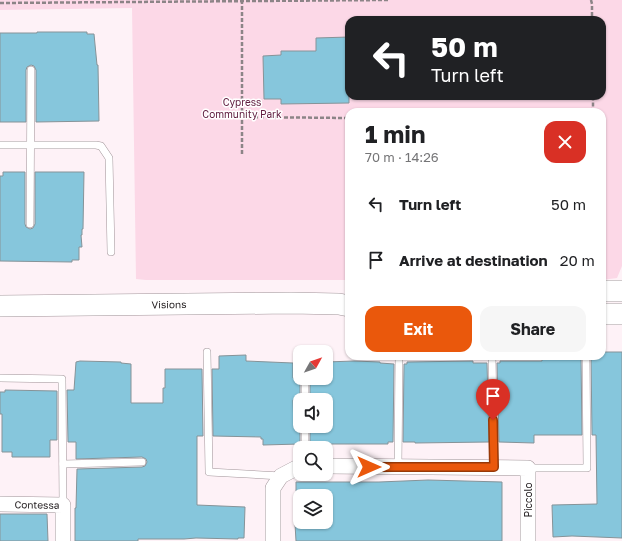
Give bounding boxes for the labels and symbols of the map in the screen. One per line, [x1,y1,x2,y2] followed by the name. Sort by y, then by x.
[202,96,282,120] park label: Cypress Community Park
[152,298,186,310] street label: Visions
[293,345,333,385] north arrow
[476,379,510,420] pin
[348,446,390,488] position arrow
[522,482,534,518] street label: Piccolo
[14,498,60,511] street label: Contessa

